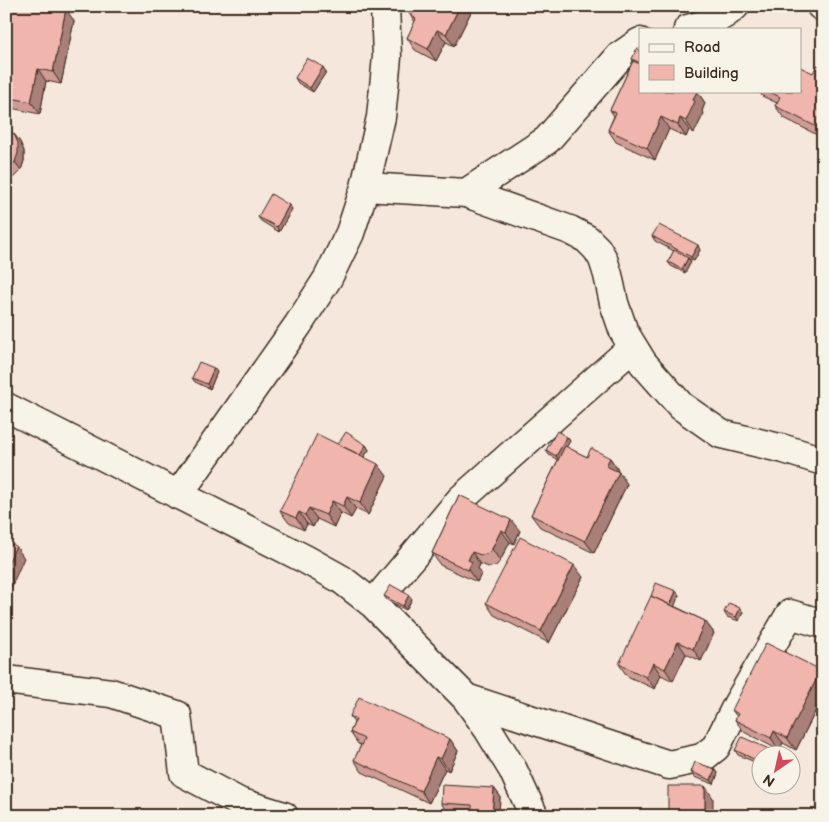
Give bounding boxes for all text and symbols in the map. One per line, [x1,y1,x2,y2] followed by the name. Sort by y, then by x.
[639,28,802,92] legend
[684,38,720,57] text: Road
[684,64,739,83] text: Building
[752,744,802,794] north arrow
[760,770,778,790] text: N

